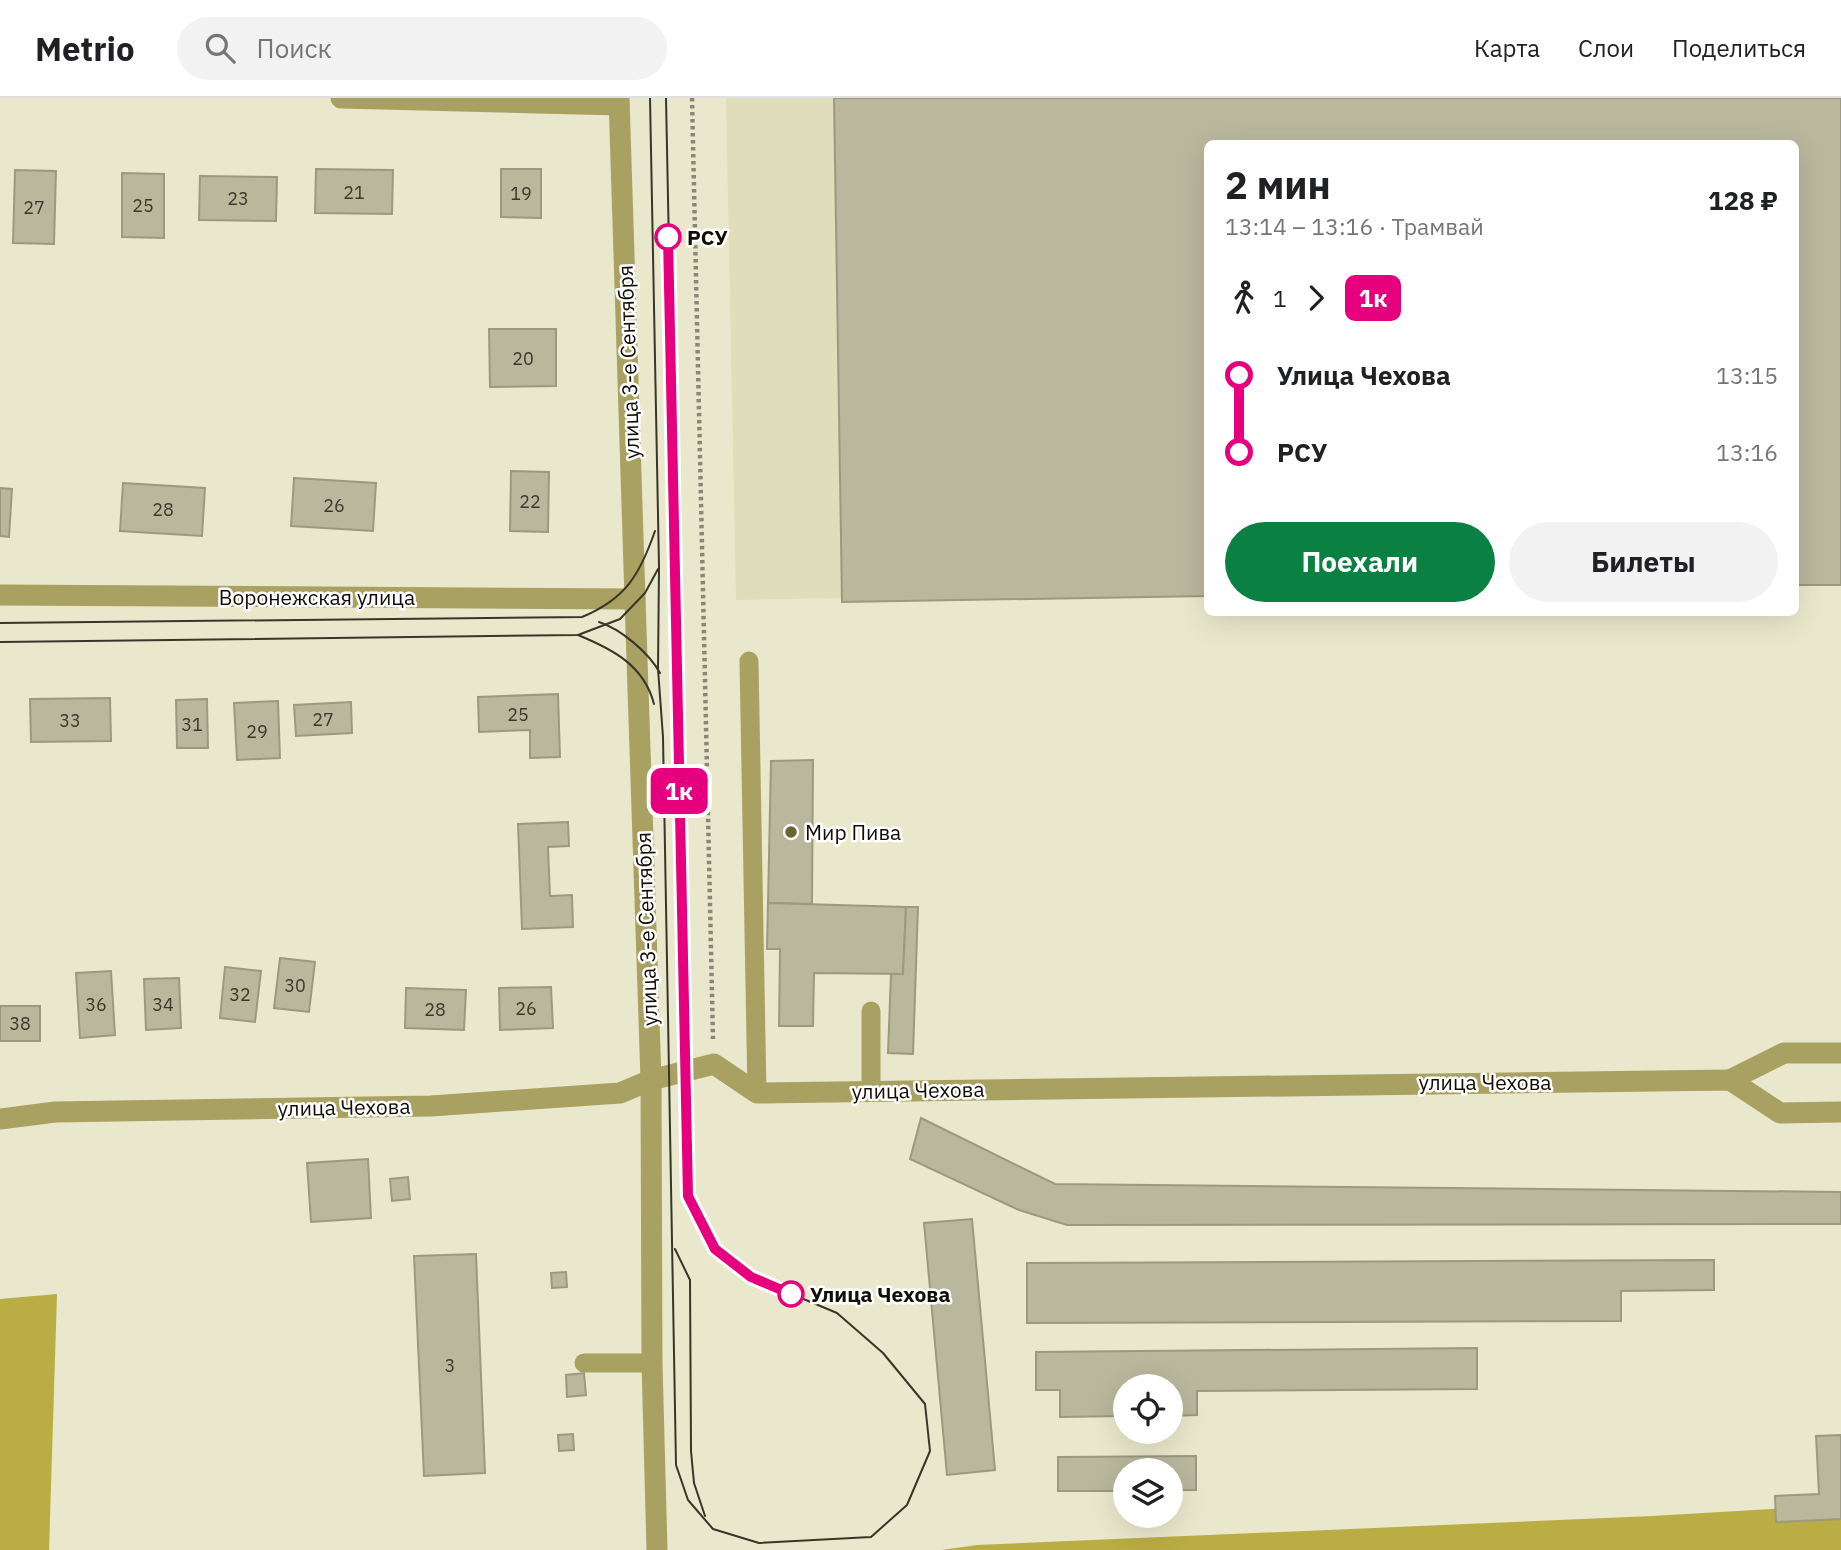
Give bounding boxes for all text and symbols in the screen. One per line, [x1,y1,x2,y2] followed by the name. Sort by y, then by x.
[177,17,667,80] search box
[35,27,135,70] text: Metrio
[201,29,239,67] icon: search
[257,31,332,65] text: Поиск
[1474,32,1540,64] text: Карта
[1578,32,1634,64] text: Слои
[1672,32,1806,64] text: Поделиться
[1225,160,1331,209] text: 2 мин
[343,181,365,204] house number: 21
[510,182,532,205] house number: 19
[1708,183,1778,217] text: 128 ₽
[227,187,249,210] house number: 23
[132,194,154,217] house number: 25
[23,196,45,219] house number: 27
[1225,211,1484,241] text: 13:14 – 13:16 · Трамвай
[687,223,728,251] place label: РСУ
[655,224,681,250] marker: РСУ
[611,265,645,459] street label: улица 3-е Сентября
[1225,279,1263,317] icon: walk
[1297,279,1335,317] icon: forward
[1359,282,1387,314] text: 1к
[1273,283,1287,313] text: 1
[512,347,534,370] house number: 20
[1277,358,1451,392] text: Улица Чехова
[1716,360,1778,390] text: 13:15
[1277,435,1327,469] text: РСУ
[1716,437,1778,467] text: 13:16
[519,490,541,513] house number: 22
[323,494,345,517] house number: 26
[152,498,174,521] house number: 28
[1225,522,1495,602] button: Поехали
[1509,522,1778,602] button: Билеты
[219,583,415,611] street label: Воронежская улица
[507,703,529,726] house number: 25
[312,708,334,731] house number: 27
[59,709,81,732] house number: 33
[181,713,203,736] house number: 31
[246,720,268,743] house number: 29
[648,768,710,814] line badge: 1к
[665,775,693,807] text: 1к
[805,818,901,846] place label: Мир Пива
[783,824,799,840] marker: Мир Пива
[629,832,663,1026] street label: улица 3-е Сентября
[284,974,306,997] house number: 30
[229,983,251,1006] house number: 32
[85,993,107,1016] house number: 36
[152,993,174,1016] house number: 34
[515,997,537,1020] house number: 26
[424,998,446,1021] house number: 28
[9,1012,31,1035] house number: 38
[1419,1068,1551,1096] street label: улица Чехова
[851,1075,985,1105] street label: улица Чехова
[277,1092,411,1122] street label: улица Чехова
[810,1280,950,1308] place label: Улица Чехова
[778,1281,804,1307] marker: Улица Чехова
[445,1354,455,1377] house number: 3
[1113,1374,1183,1528] map controls
[1113,1374,1183,1444] button: locate
[1113,1458,1183,1528] button: layers

